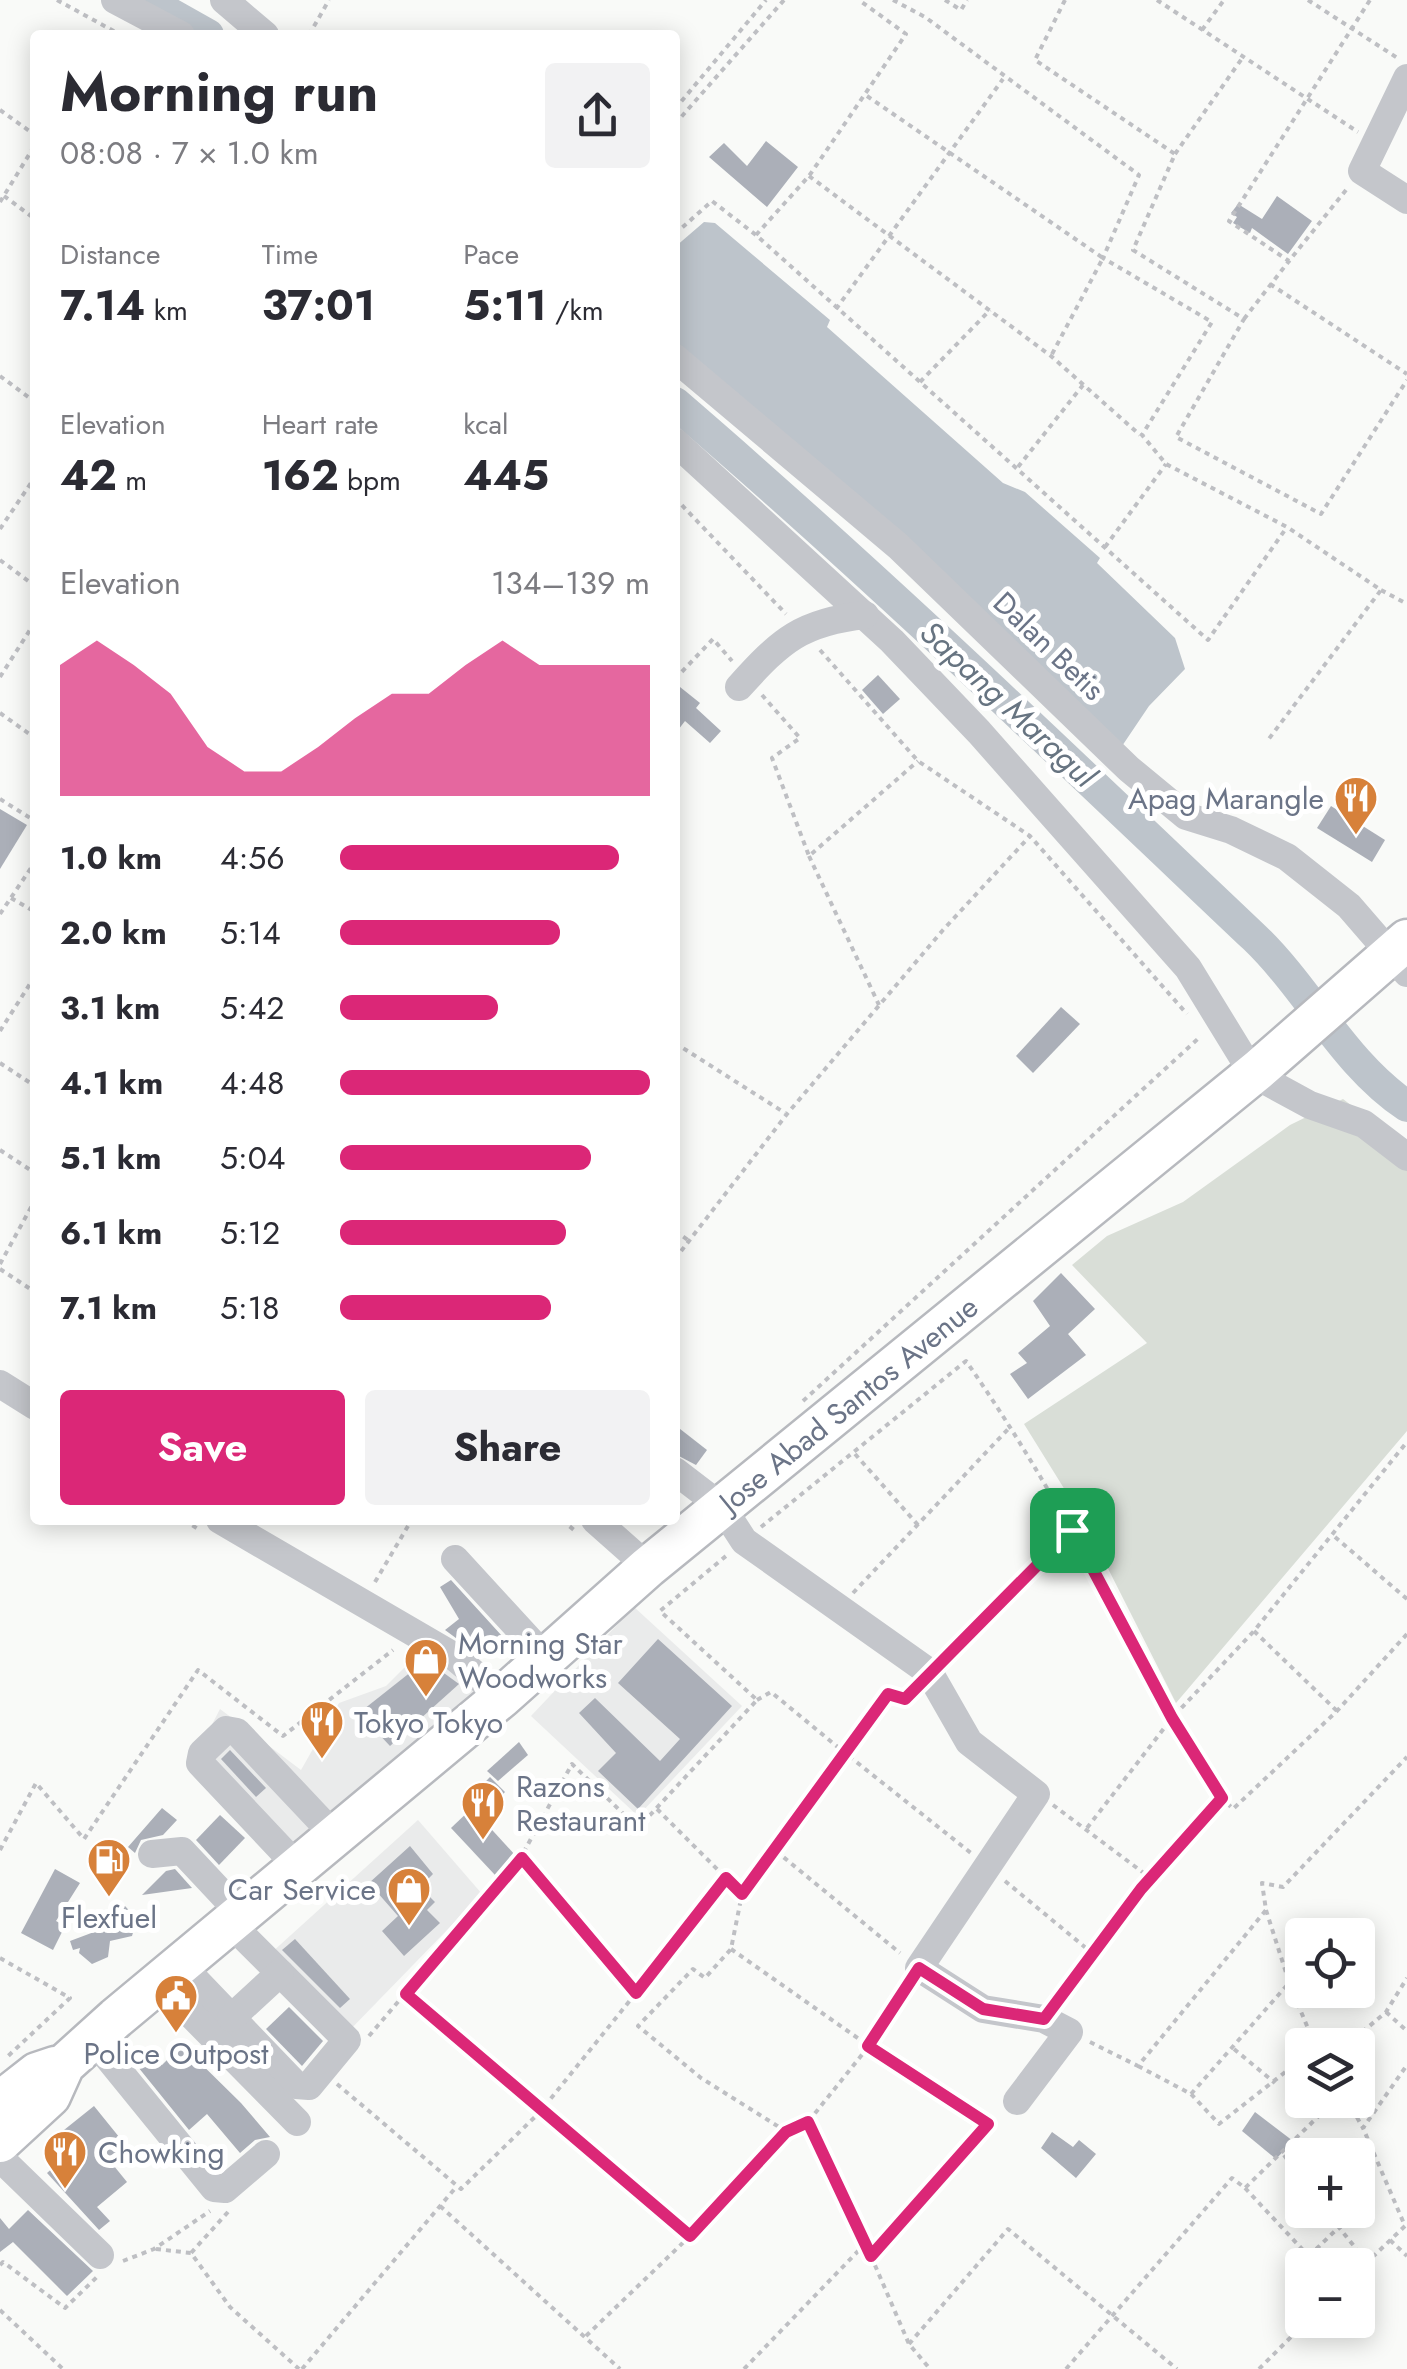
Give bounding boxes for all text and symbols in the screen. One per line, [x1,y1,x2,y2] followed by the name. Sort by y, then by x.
[60,52,378,132] text: Morning run
[545,63,650,168] button: share
[60,130,319,176] text: 08:08 · 7 × 1.0 km
[60,234,160,275] text: Distance
[262,234,318,275] text: Time
[463,234,519,275] text: Pace
[60,275,145,336] text: 7.14
[262,275,375,336] text: 37:01
[463,275,547,336] text: 5:11
[145,290,188,331] text: km
[547,290,604,331] text: /km
[60,404,166,445] text: Elevation
[262,404,379,445] text: Heart rate
[463,404,509,445] text: kcal
[60,445,117,506] text: 42
[262,445,339,506] text: 162
[463,445,549,506] text: 445
[117,460,147,501] text: m
[339,460,401,501] text: bpm
[60,560,181,606] text: Elevation
[491,560,650,606] text: 134–139 m
[984,582,1114,710] street label: Dalan Betis
[910,610,1108,799] water label: Sapang Maragul
[1333,775,1379,836] restaurant icon: Apag Marangle
[1128,777,1324,820] place label: Apag Marangle
[60,835,162,881] text: 1.0 km
[220,835,285,881] text: 4:56
[60,910,167,956] text: 2.0 km
[220,910,281,956] text: 5:14
[60,985,160,1031] text: 3.1 km
[220,985,285,1031] text: 5:42
[60,1060,163,1106] text: 4.1 km
[220,1060,284,1106] text: 4:48
[60,1135,162,1181] text: 5.1 km
[220,1135,286,1181] text: 5:04
[60,1210,162,1256] text: 6.1 km
[220,1210,280,1256] text: 5:12
[60,1285,157,1331] text: 7.1 km
[220,1285,280,1331] text: 5:18
[707,1285,987,1525] street label: Jose Abad Santos Avenue
[60,1390,345,1505] button: Save
[365,1390,650,1505] button: Share
[1030,1488,1115,1573] pin
[1045,1503,1100,1558] icon: arrive
[458,1622,623,1699] place label: Morning Star Woodworks
[403,1637,449,1698] shop icon: Morning Star Woodworks
[299,1699,345,1760] restaurant icon: Tokyo Tokyo
[354,1701,503,1744] place label: Tokyo Tokyo
[516,1765,646,1842] place label: Razons Restaurant
[460,1780,506,1841] restaurant icon: Razons Restaurant
[86,1837,132,1898] fuel station icon: Flexfuel
[386,1866,432,1927] shop icon: Car Service
[228,1868,376,1911] place label: Car Service
[61,1896,157,1939] place label: Flexfuel
[1285,1918,1375,2338] map controls
[1285,1918,1375,2008] button: locate
[153,1973,199,2034] public building icon: Police Outpost
[1285,2028,1375,2118] button: layers
[84,2032,269,2075] place label: Police Outpost
[42,2129,88,2190] restaurant icon: Chowking
[98,2131,224,2174] place label: Chowking
[1285,2138,1375,2228] button: +
[1285,2248,1375,2338] button: −

